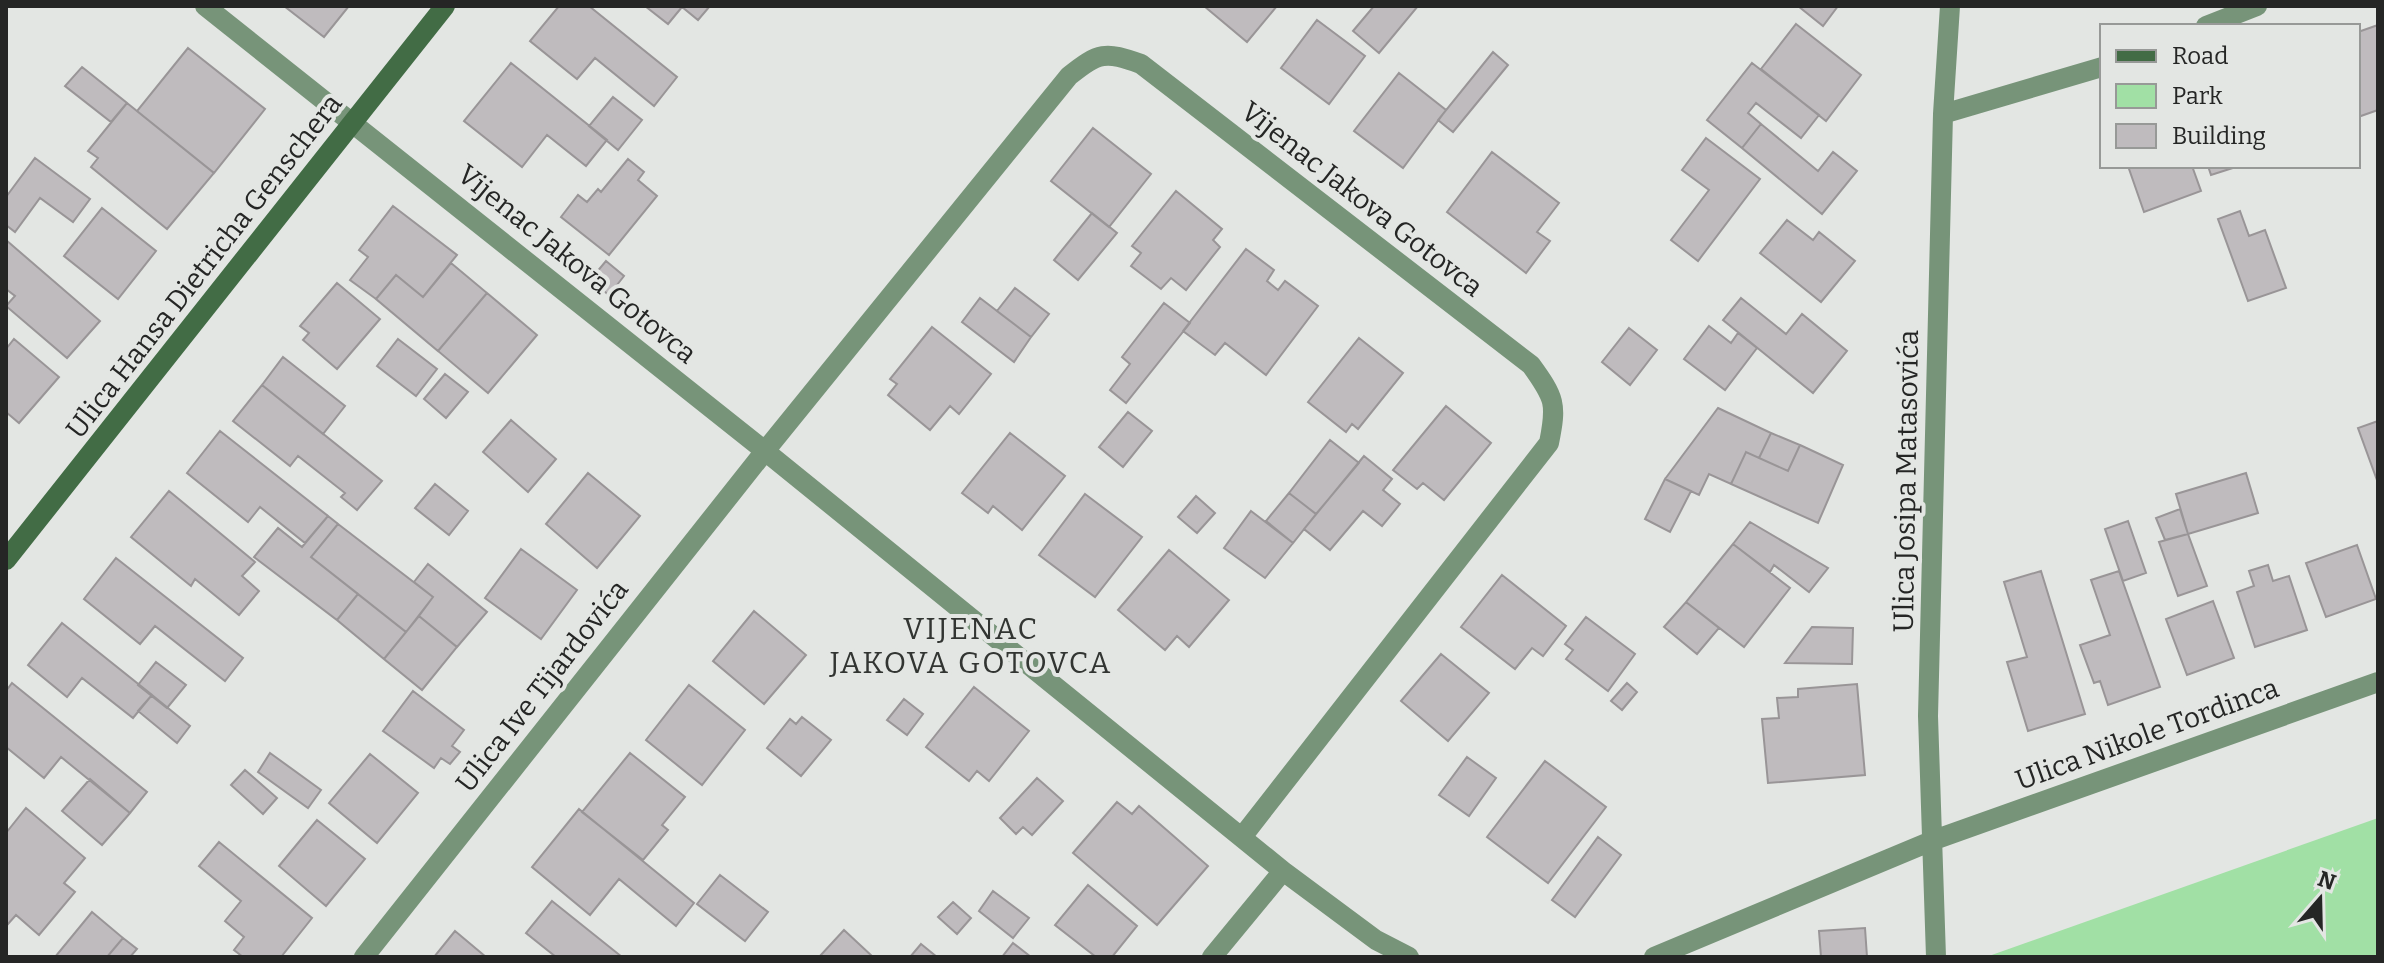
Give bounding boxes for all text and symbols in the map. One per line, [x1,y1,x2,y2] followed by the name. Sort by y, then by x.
[2100,24,2360,168] legend
[2172,42,2228,70] text: Road
[2172,82,2223,110] text: Park
[59,87,349,445] street label: Ulica Hansa Dietricha Genschera
[1235,94,1489,304] street label: Vijenac Jakova Gotovca
[2172,122,2266,150] text: Building
[451,158,703,370] street label: Vijenac Jakova Gotovca
[1887,329,1925,633] street label: Ulica Josipa Matasovića
[449,574,635,798] street label: Ulica Ive Tijardovića
[829,611,1112,681] district label: VIJENAC JAKOVA GOTOVCA
[2011,671,2283,797] street label: Ulica Nikole Tordinca
[2280,859,2360,939] north arrow
[2314,865,2339,896] text: N

